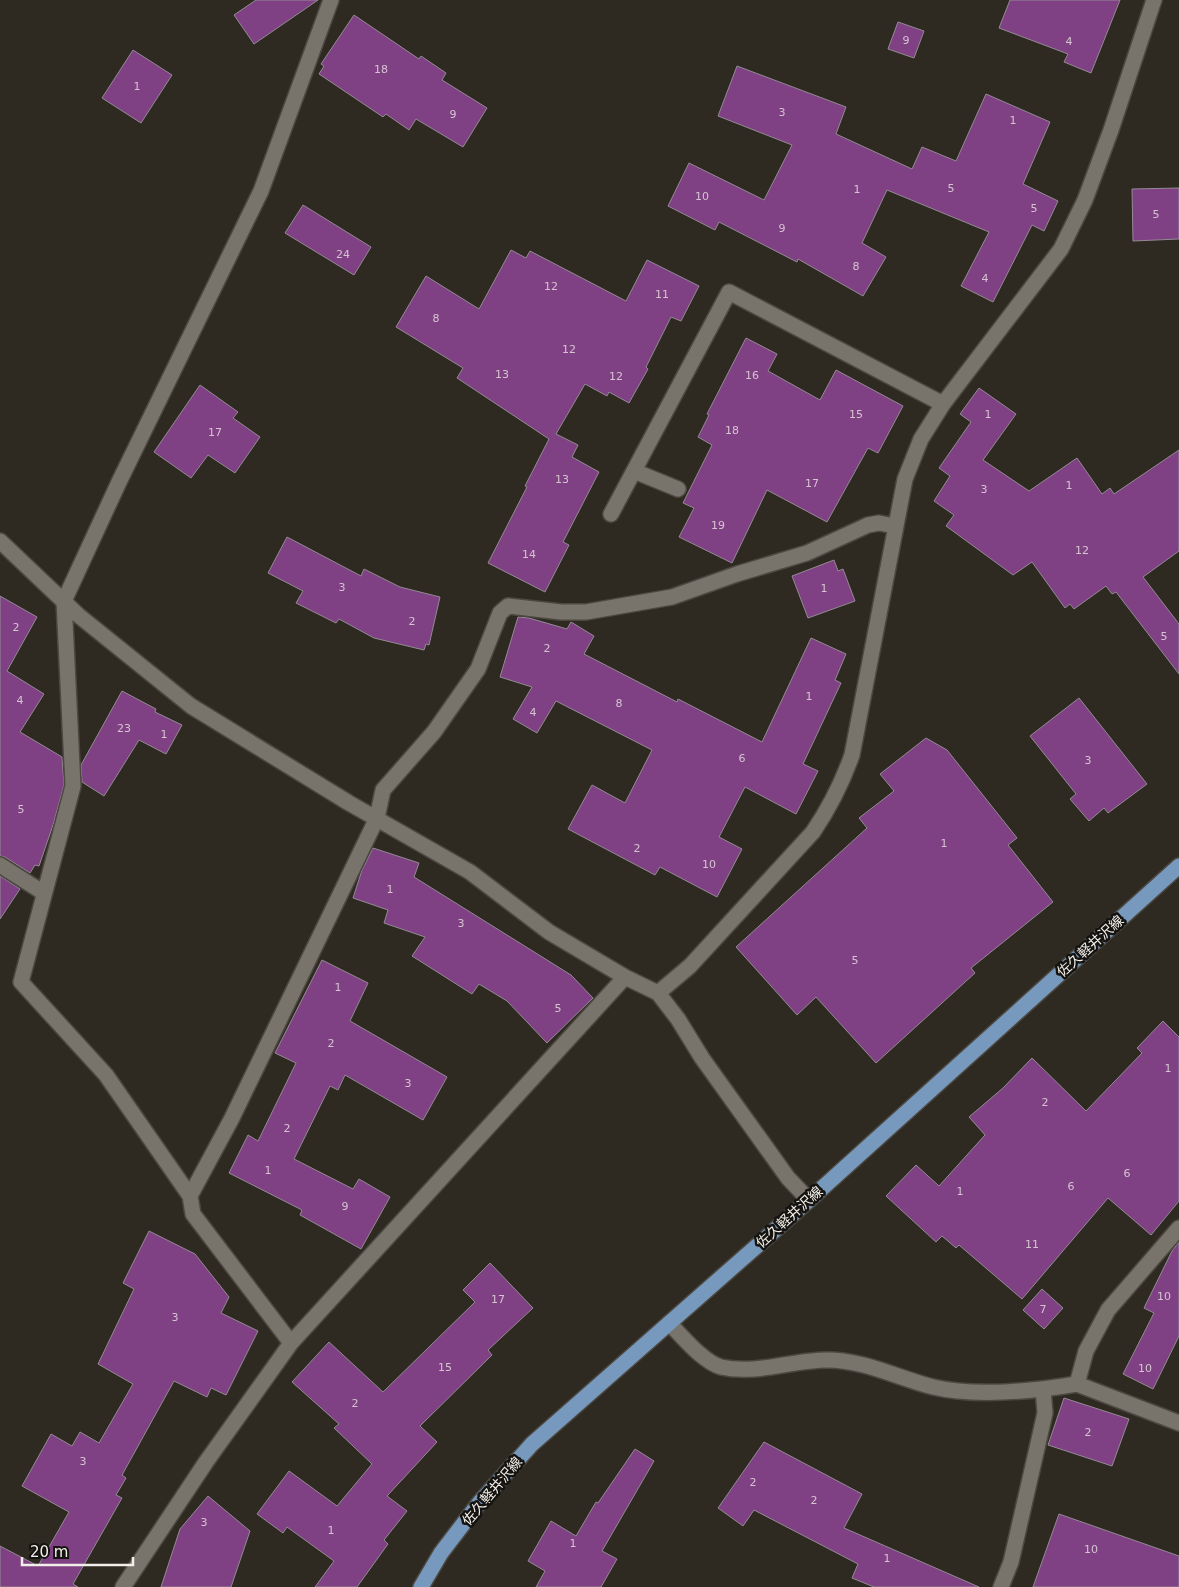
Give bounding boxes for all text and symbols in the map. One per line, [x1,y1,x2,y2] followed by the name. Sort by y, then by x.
[903,34,910,47] house number: 9
[1066,35,1073,48] house number: 4
[374,63,388,76] house number: 18
[134,80,141,93] house number: 1
[779,106,786,119] house number: 3
[450,108,457,121] house number: 9
[1010,114,1017,127] house number: 1
[948,182,955,195] house number: 5
[854,183,861,196] house number: 1
[695,190,709,203] house number: 10
[1031,202,1038,215] house number: 5
[1153,208,1160,221] house number: 5
[779,222,786,235] house number: 9
[336,248,350,261] house number: 24
[853,260,860,273] house number: 8
[982,272,989,285] house number: 4
[544,280,558,293] house number: 12
[655,288,669,301] house number: 11
[433,312,440,325] house number: 8
[562,343,576,356] house number: 12
[495,368,509,381] house number: 13
[745,369,759,382] house number: 16
[609,370,623,383] house number: 12
[849,408,863,421] house number: 15
[985,408,992,421] house number: 1
[725,424,739,437] house number: 18
[208,426,222,439] house number: 17
[555,473,569,486] house number: 13
[805,477,819,490] house number: 17
[1066,479,1073,492] house number: 1
[981,483,988,496] house number: 3
[711,519,725,532] house number: 19
[1075,544,1089,557] house number: 12
[522,548,536,561] house number: 14
[339,581,346,594] house number: 3
[821,582,828,595] house number: 1
[409,615,416,628] house number: 2
[13,621,20,634] house number: 2
[1161,630,1168,643] house number: 5
[544,642,551,655] house number: 2
[806,690,813,703] house number: 1
[17,694,24,707] house number: 4
[616,697,623,710] house number: 8
[530,706,537,719] house number: 4
[117,722,131,735] house number: 23
[161,728,168,741] house number: 1
[739,752,746,765] house number: 6
[1085,754,1092,767] house number: 3
[18,803,25,816] house number: 5
[941,837,948,850] house number: 1
[634,842,641,855] house number: 2
[702,858,716,871] house number: 10
[387,883,394,896] house number: 1
[1053,912,1127,980] street label: 佐久軽井沢線
[458,917,465,930] house number: 3
[852,954,859,967] house number: 5
[335,981,342,994] house number: 1
[555,1002,562,1015] house number: 5
[328,1037,335,1050] house number: 2
[1165,1062,1172,1075] house number: 1
[405,1077,412,1090] house number: 3
[1042,1096,1049,1109] house number: 2
[284,1122,291,1135] house number: 2
[265,1164,272,1177] house number: 1
[1124,1167,1131,1180] house number: 6
[1068,1180,1075,1193] house number: 6
[752,1183,826,1251] street label: 佐久軽井沢線
[957,1185,964,1198] house number: 1
[342,1200,349,1213] house number: 9
[1025,1238,1039,1251] house number: 11
[1157,1290,1171,1303] house number: 10
[491,1293,505,1306] house number: 17
[1040,1303,1047,1316] house number: 7
[172,1311,179,1324] house number: 3
[438,1361,452,1374] house number: 15
[1138,1362,1152,1375] house number: 10
[352,1397,359,1410] house number: 2
[1085,1426,1092,1439] house number: 2
[459,1454,525,1528] street label: 佐久軽井沢線
[80,1455,87,1468] house number: 3
[750,1476,757,1489] house number: 2
[811,1494,818,1507] house number: 2
[201,1516,208,1529] house number: 3
[328,1524,335,1537] house number: 1
[22,1534,134,1566] scale bar
[570,1537,577,1550] house number: 1
[30,1543,68,1561] text: 20 m
[1084,1543,1098,1556] house number: 10
[884,1552,891,1565] house number: 1

